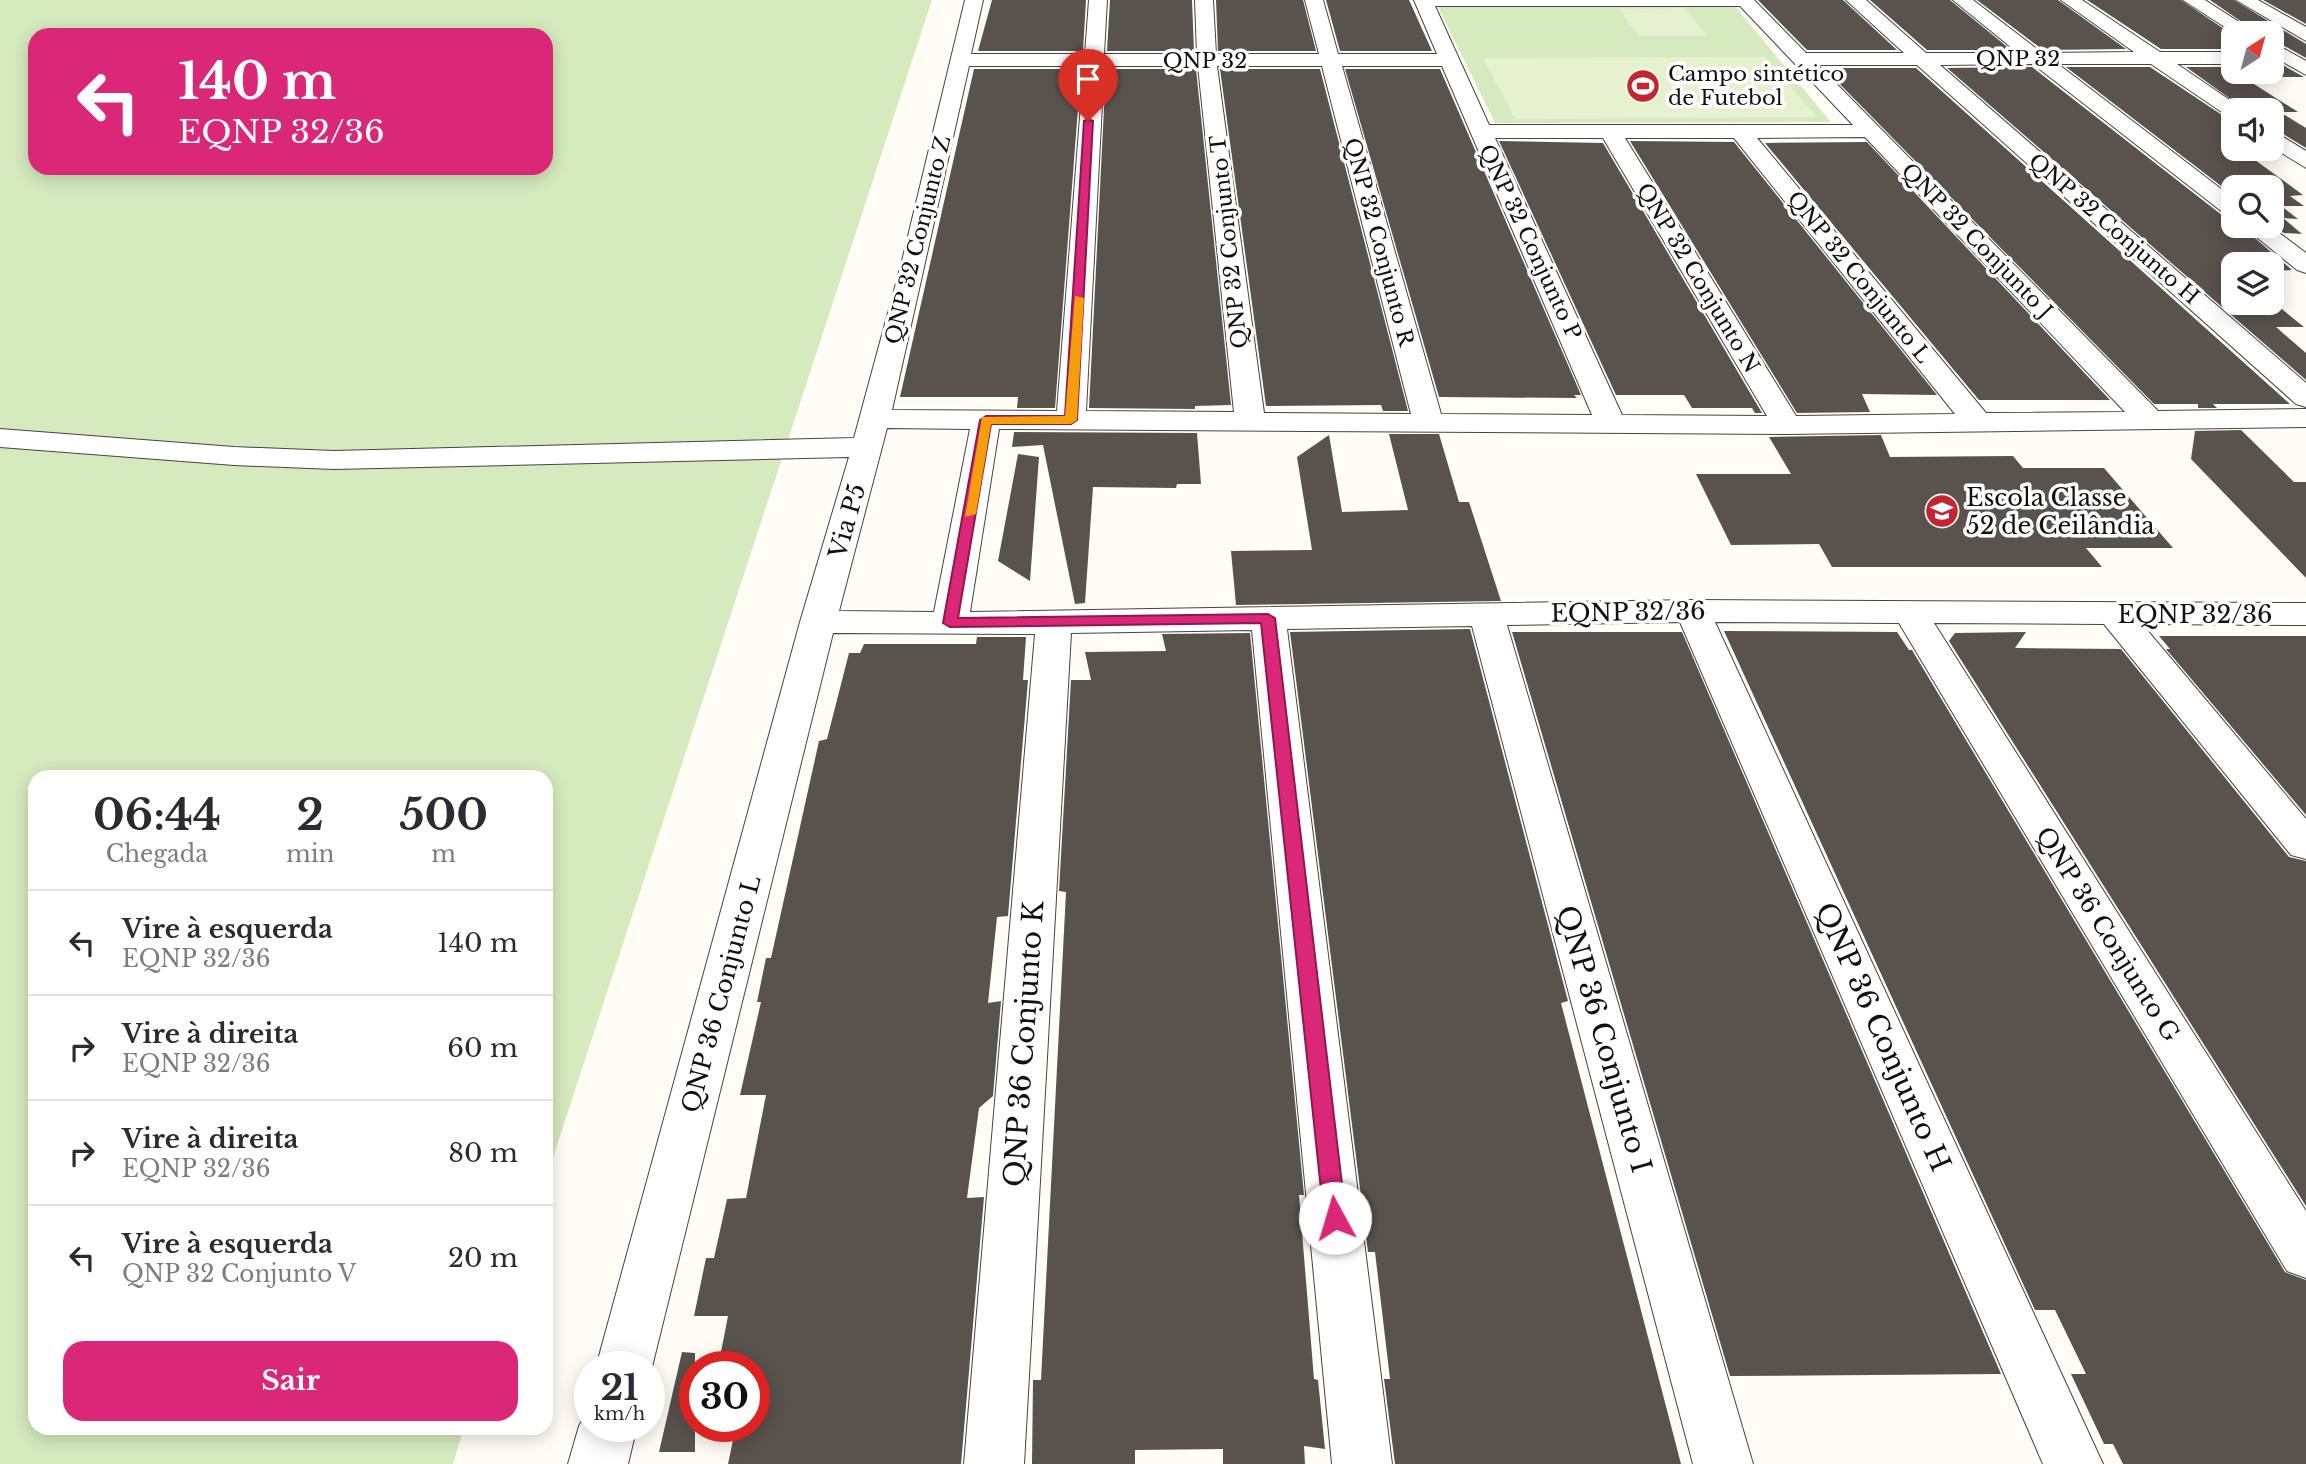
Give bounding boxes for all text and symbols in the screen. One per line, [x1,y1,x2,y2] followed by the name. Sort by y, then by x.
[2221,21,2284,84] north arrow
[2221,21,2284,315] map controls
[1976,46,2060,72] street label: QNP 32
[1163,48,1247,74] street label: QNP 32
[1058,49,1118,121] pin
[178,51,336,112] text: 140 m
[63,56,154,147] icon: left
[1069,60,1107,98] icon: arrive
[1668,61,1844,111] place label: Campo sintético de Futebol
[1624,67,1662,105] sports icon: Campo sintético de Futebol
[2221,98,2284,161] button: sound
[178,112,385,152] text: EQNP 32/36
[879,133,957,347] street label: QNP 32 Conjunto Z
[1205,134,1253,350] street label: QNP 32 Conjunto T
[1339,135,1420,350] street label: QNP 32 Conjunto R
[1473,140,1587,344] street label: QNP 32 Conjunto P
[2023,148,2205,310] street label: QNP 32 Conjunto H
[1896,158,2058,324] street label: QNP 32 Conjunto J
[2221,175,2284,238] button: search
[1631,178,1765,378] street label: QNP 32 Conjunto N
[1782,186,1936,368] street label: QNP 32 Conjunto L
[2221,252,2284,315] button: layers
[822,480,871,563] street label: Via P5
[1966,483,2155,540] place label: Escola Classe 52 de Ceilândia
[1923,492,1961,530] school or university icon: Escola Classe 52 de Ceilândia
[1550,596,1706,628] street label: EQNP 32/36
[2118,600,2273,629] street label: EQNP 32/36
[93,789,221,841] text: 06:44
[296,789,324,841] text: 2
[399,789,488,841] text: 500
[2030,821,2186,1047] street label: QNP 36 Conjunto G
[106,840,208,868] text: Chegada
[286,840,334,868] text: min
[431,840,456,868] text: m
[675,872,767,1116] street label: QNP 36 Conjunto L
[1808,897,1958,1177] street label: QNP 36 Conjunto H
[997,899,1052,1188] street label: QNP 36 Conjunto K
[1549,901,1659,1177] street label: QNP 36 Conjunto I
[122,913,333,945] text: Vire à esquerda
[63,924,101,962] icon: left
[437,927,518,959] text: 140 m
[122,945,271,973] text: EQNP 32/36
[122,1018,298,1050] text: Vire à direita
[63,1029,101,1067] icon: right
[447,1032,518,1064] text: 60 m
[122,1050,271,1078] text: EQNP 32/36
[122,1123,298,1155] text: Vire à direita
[63,1134,101,1172] icon: right
[448,1137,518,1169] text: 80 m
[122,1155,271,1183] text: EQNP 32/36
[1298,1181,1372,1255] position arrow
[122,1228,333,1260] text: Vire à esquerda
[63,1239,101,1277] icon: left
[448,1242,518,1274] text: 20 m
[122,1260,356,1288] text: QNP 32 Conjunto V
[63,1341,518,1421] button: Sair
[679,1351,770,1442] speed limit sign: 30
[600,1366,639,1409] text: 21
[594,1403,645,1425] text: km/h

